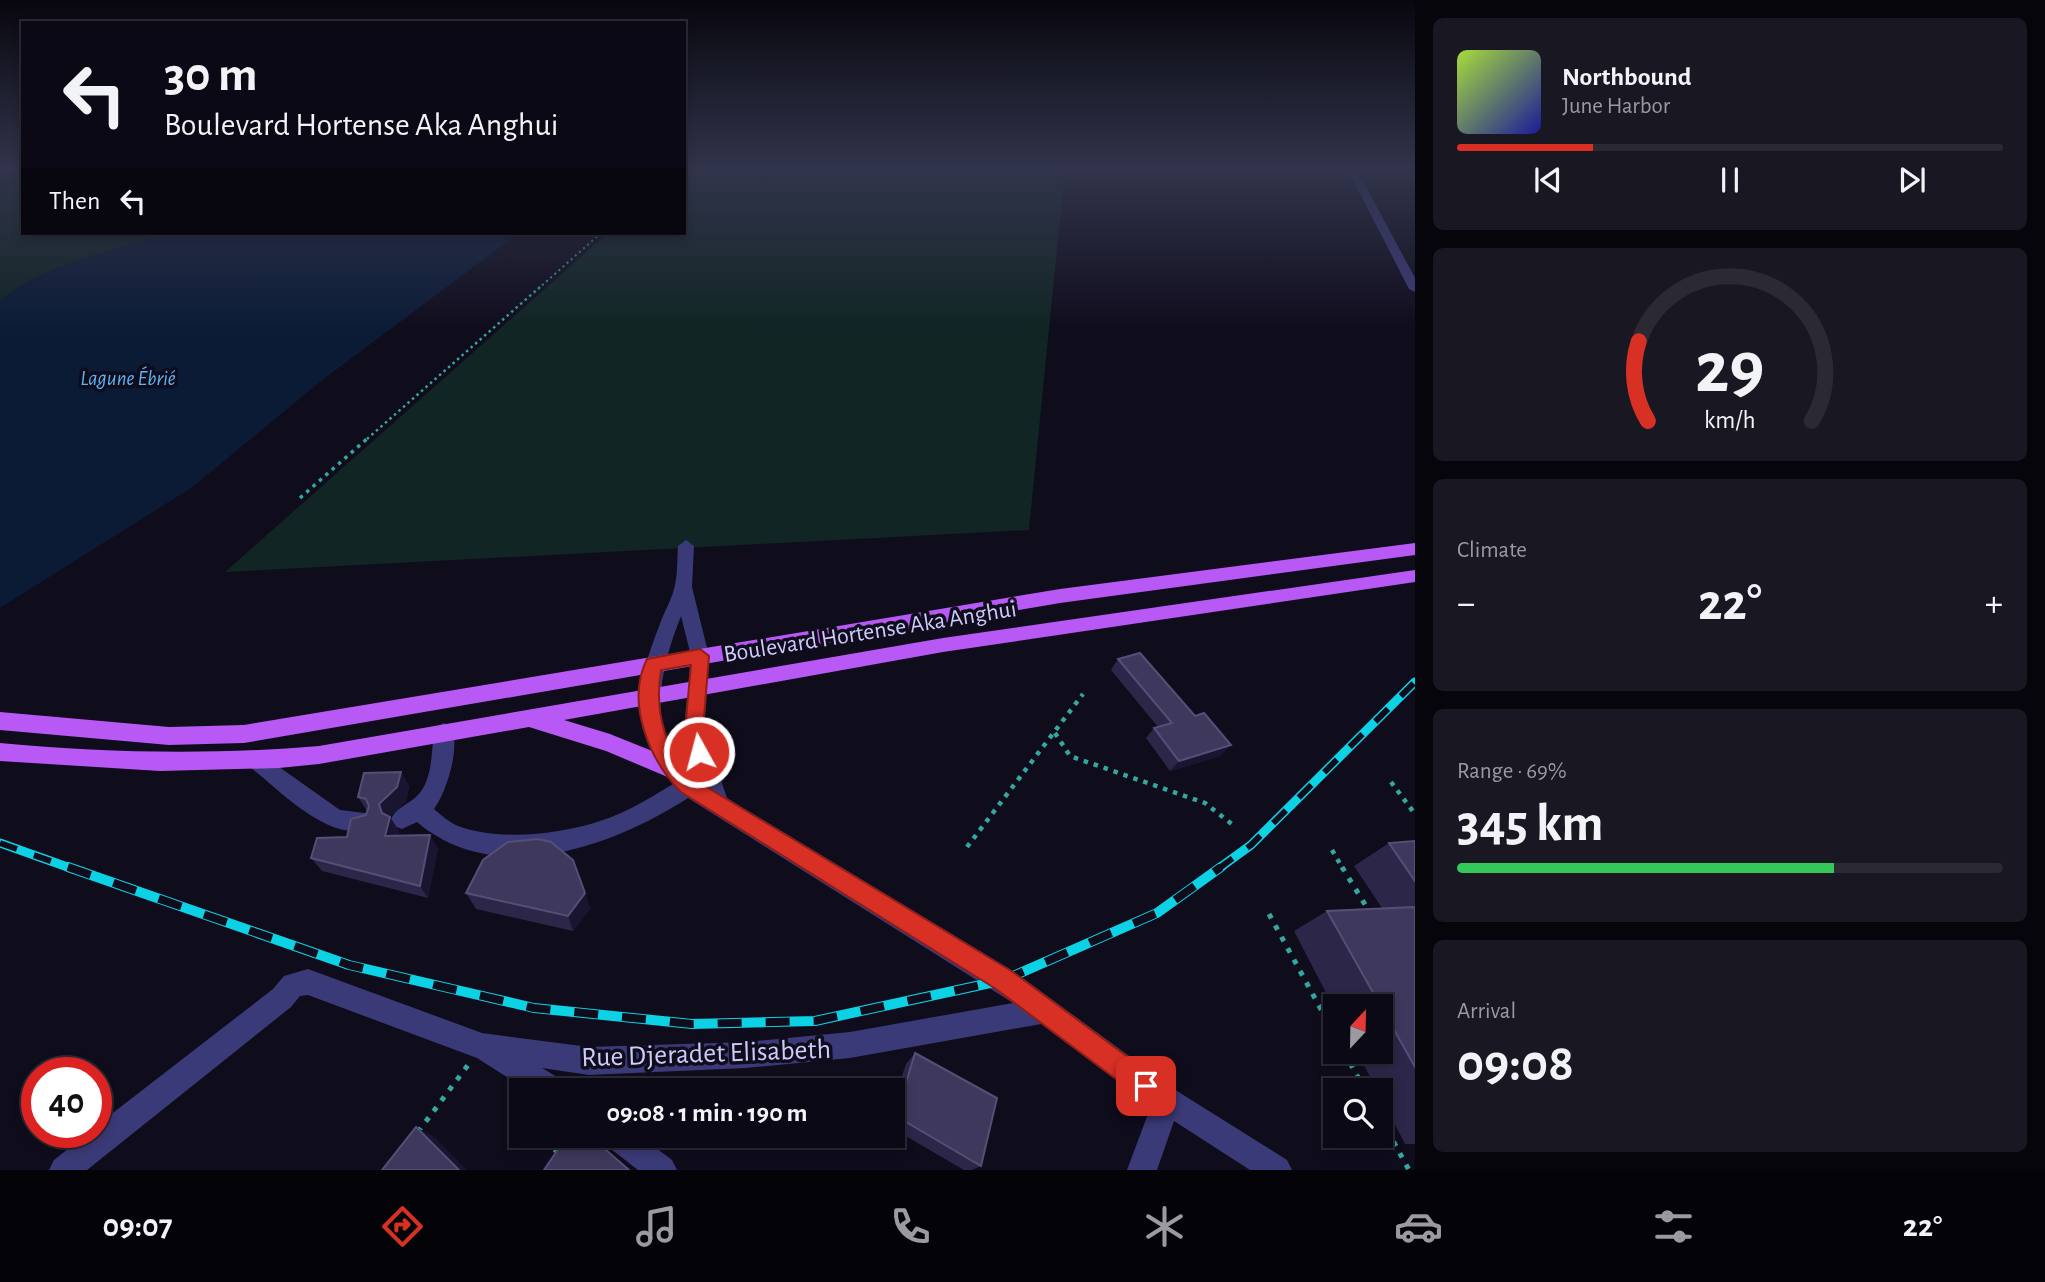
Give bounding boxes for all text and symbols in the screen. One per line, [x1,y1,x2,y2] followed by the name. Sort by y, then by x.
[49,49,140,140] icon: left
[164,51,258,100] text: 30 m
[1562,64,1691,90] text: Northbound
[1562,95,1670,118] text: June Harbor
[164,109,559,141] text: Boulevard Hortense Aka Anghui
[1529,161,1567,199] icon: previous
[1711,161,1749,199] icon: pause
[1893,161,1931,199] icon: next
[114,182,152,220] icon: left
[49,188,100,214] text: Then
[1695,333,1765,406] text: 29
[80,366,176,389] water label: Lagune Ébrié
[1704,407,1756,432] text: km/h
[1457,539,1527,562] text: Climate
[1698,577,1762,629] text: 22°
[1457,585,1475,623] text: −
[1985,585,2003,623] text: +
[722,597,1018,667] street label: Boulevard Hortense Aka Anghui
[662,715,736,789] position arrow
[1457,760,1567,783] text: Range · 69%
[1457,798,1604,850] text: 345 km
[1323,994,1393,1064] north arrow
[1323,994,1393,1148] map controls
[1457,1000,1516,1023] text: Arrival
[581,1036,831,1072] street label: Rue Djeradet Elisabeth
[1457,1038,1574,1090] text: 09:08
[1116,1056,1176,1116] pin
[21,1057,112,1148] speed limit sign: 40
[1127,1067,1165,1105] icon: arrive
[1323,1078,1393,1148] button: search
[606,1100,808,1126] text: 09:08 · 1 min · 190 m
[378,1202,427,1251] icon: directions
[632,1202,681,1251] icon: music
[886,1202,935,1251] icon: phone
[1140,1202,1189,1251] icon: climate
[1394,1202,1443,1251] icon: car
[1649,1202,1698,1251] icon: filters
[103,1210,173,1242] text: 09:07
[1903,1210,1942,1242] text: 22°

